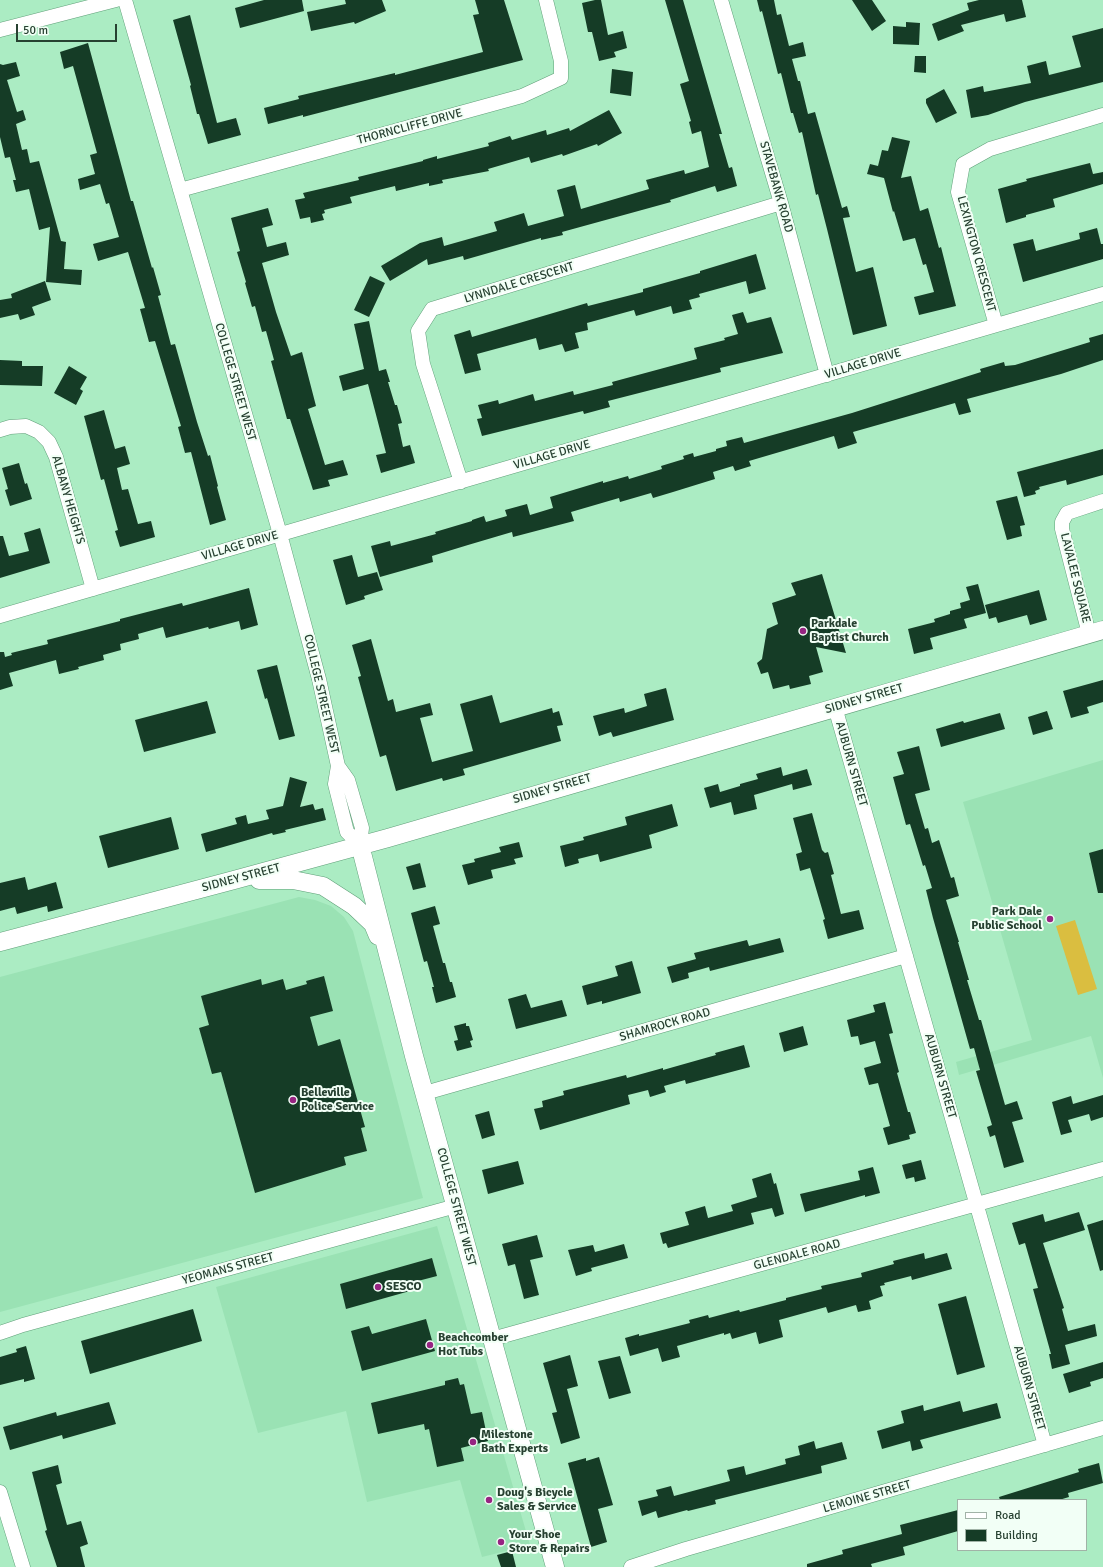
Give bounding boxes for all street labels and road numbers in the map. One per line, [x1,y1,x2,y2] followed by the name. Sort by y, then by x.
[356,106,464,148] street label: THORNCLIFFE DRIVE
[756,140,796,234] street label: STAVEBANK ROAD
[954,194,998,314] street label: LEXINGTON CRESCENT
[462,259,576,307] street label: LYNNDALE CRESCENT
[211,321,259,443] street label: COLLEGE STREET WEST
[823,346,903,382] street label: VILLAGE DRIVE
[512,437,592,473] street label: VILLAGE DRIVE
[48,454,88,546] street label: ALBANY HEIGHTS
[200,528,280,564] street label: VILLAGE DRIVE
[1057,531,1093,625] street label: LAVALEE SQUARE
[300,633,342,755] street label: COLLEGE STREET WEST
[823,681,905,717] street label: SIDNEY STREET
[832,720,870,808] street label: AUBURN STREET
[511,771,593,807] street label: SIDNEY STREET
[200,861,282,895] street label: SIDNEY STREET
[618,1005,712,1045] street label: SHAMROCK ROAD
[921,1032,959,1120] street label: AUBURN STREET
[433,1146,479,1268] street label: COLLEGE STREET WEST
[752,1236,842,1274] street label: GLENDALE ROAD
[181,1250,275,1288] street label: YEOMANS STREET
[1010,1344,1048,1432] street label: AUBURN STREET
[821,1478,913,1516] street label: LEMOINE STREET

